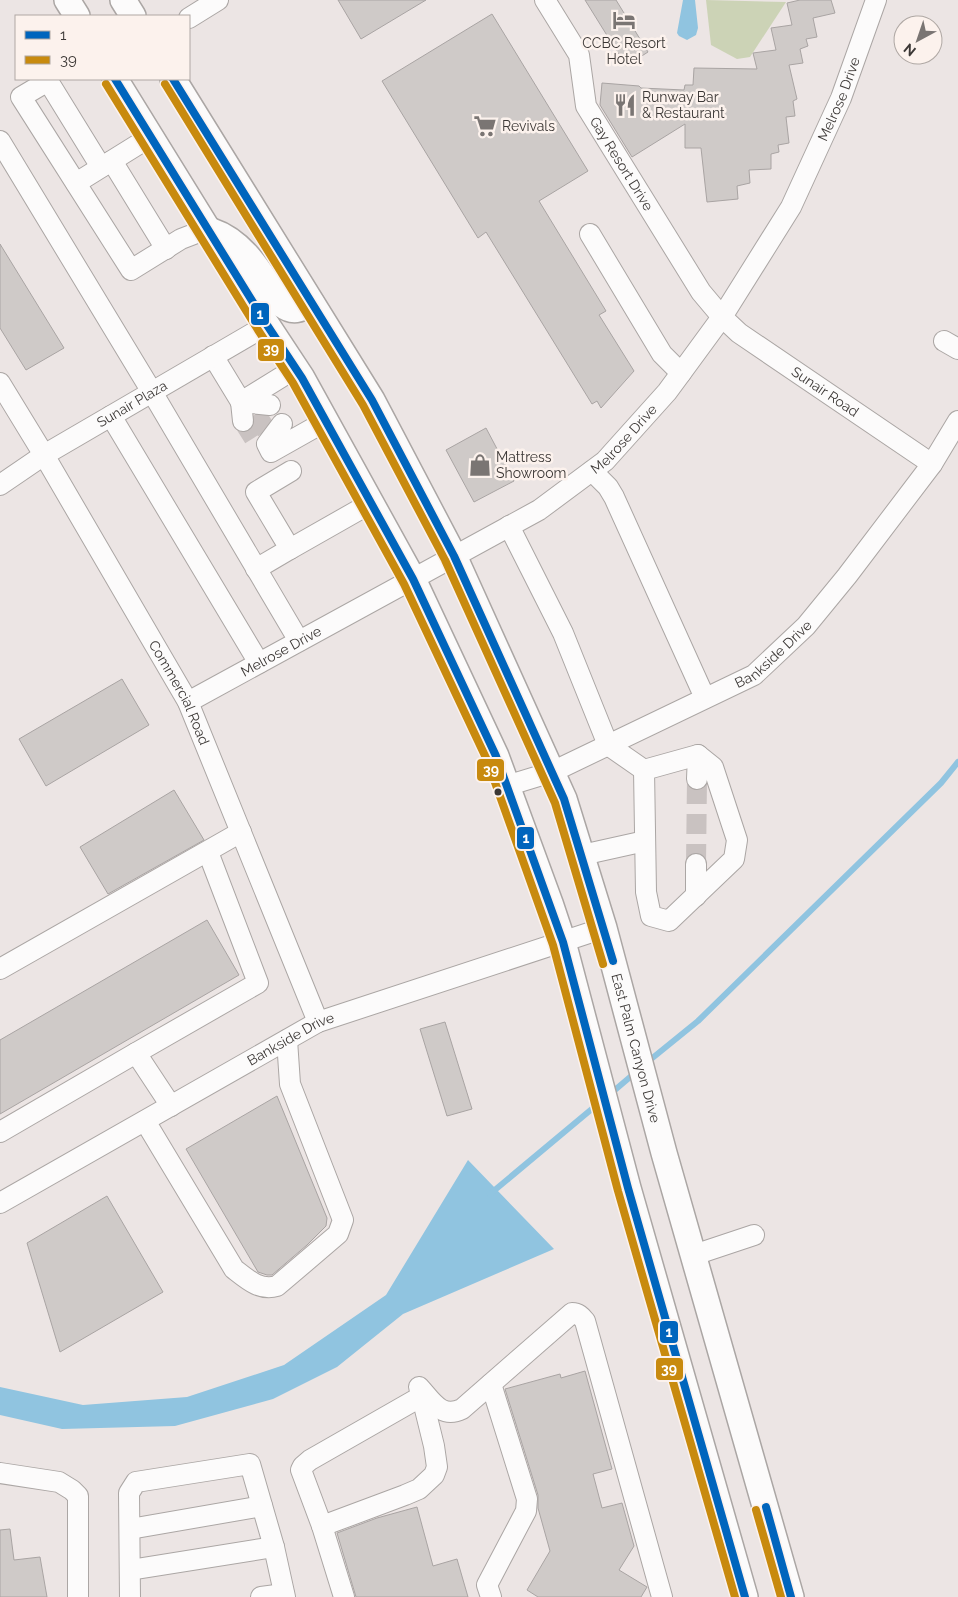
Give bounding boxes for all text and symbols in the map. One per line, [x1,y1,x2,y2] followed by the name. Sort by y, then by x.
[611,7,637,33] hotel icon: CCBC Resort Hotel
[15,15,190,80] legend
[893,15,943,65] north arrow
[60,26,67,44] text: 1
[582,35,666,67] place label: CCBC Resort Hotel
[900,40,919,60] text: N
[60,51,77,69] text: 39
[814,55,863,144] street label: Melrose Drive
[642,89,725,121] place label: Runway Bar & Restaurant
[612,92,638,118] restaurant icon: Runway Bar & Restaurant
[472,113,498,139] supermarket icon: Revivals
[587,114,657,213] street label: Gay Resort Drive
[502,118,555,134] place label: Revivals
[250,302,270,326] line badge: 1
[257,306,264,322] text: 1
[257,338,285,362] line badge: 39
[263,341,279,357] text: 39
[789,363,862,420] street label: Sunair Road
[94,377,170,430] street label: Sunair Plaza
[587,401,660,477] street label: Melrose Drive
[496,449,566,481] place label: Mattress Showroom
[467,452,493,478] shop icon: Mattress Showroom
[732,617,815,691] street label: Bankside Drive
[238,623,324,680] street label: Melrose Drive
[146,637,213,747] street label: Commercial Road
[476,758,505,782] line badge: 39
[483,762,499,778] text: 39
[493,787,503,797] unlabelled marker
[516,826,535,850] line badge: 1
[523,830,530,846] text: 1
[608,972,664,1124] street label: East Palm Canyon Drive
[244,1009,336,1069] street label: Bankside Drive
[659,1320,679,1344] line badge: 1
[666,1324,673,1340] text: 1
[655,1357,684,1381] line badge: 39
[661,1361,677,1377] text: 39

